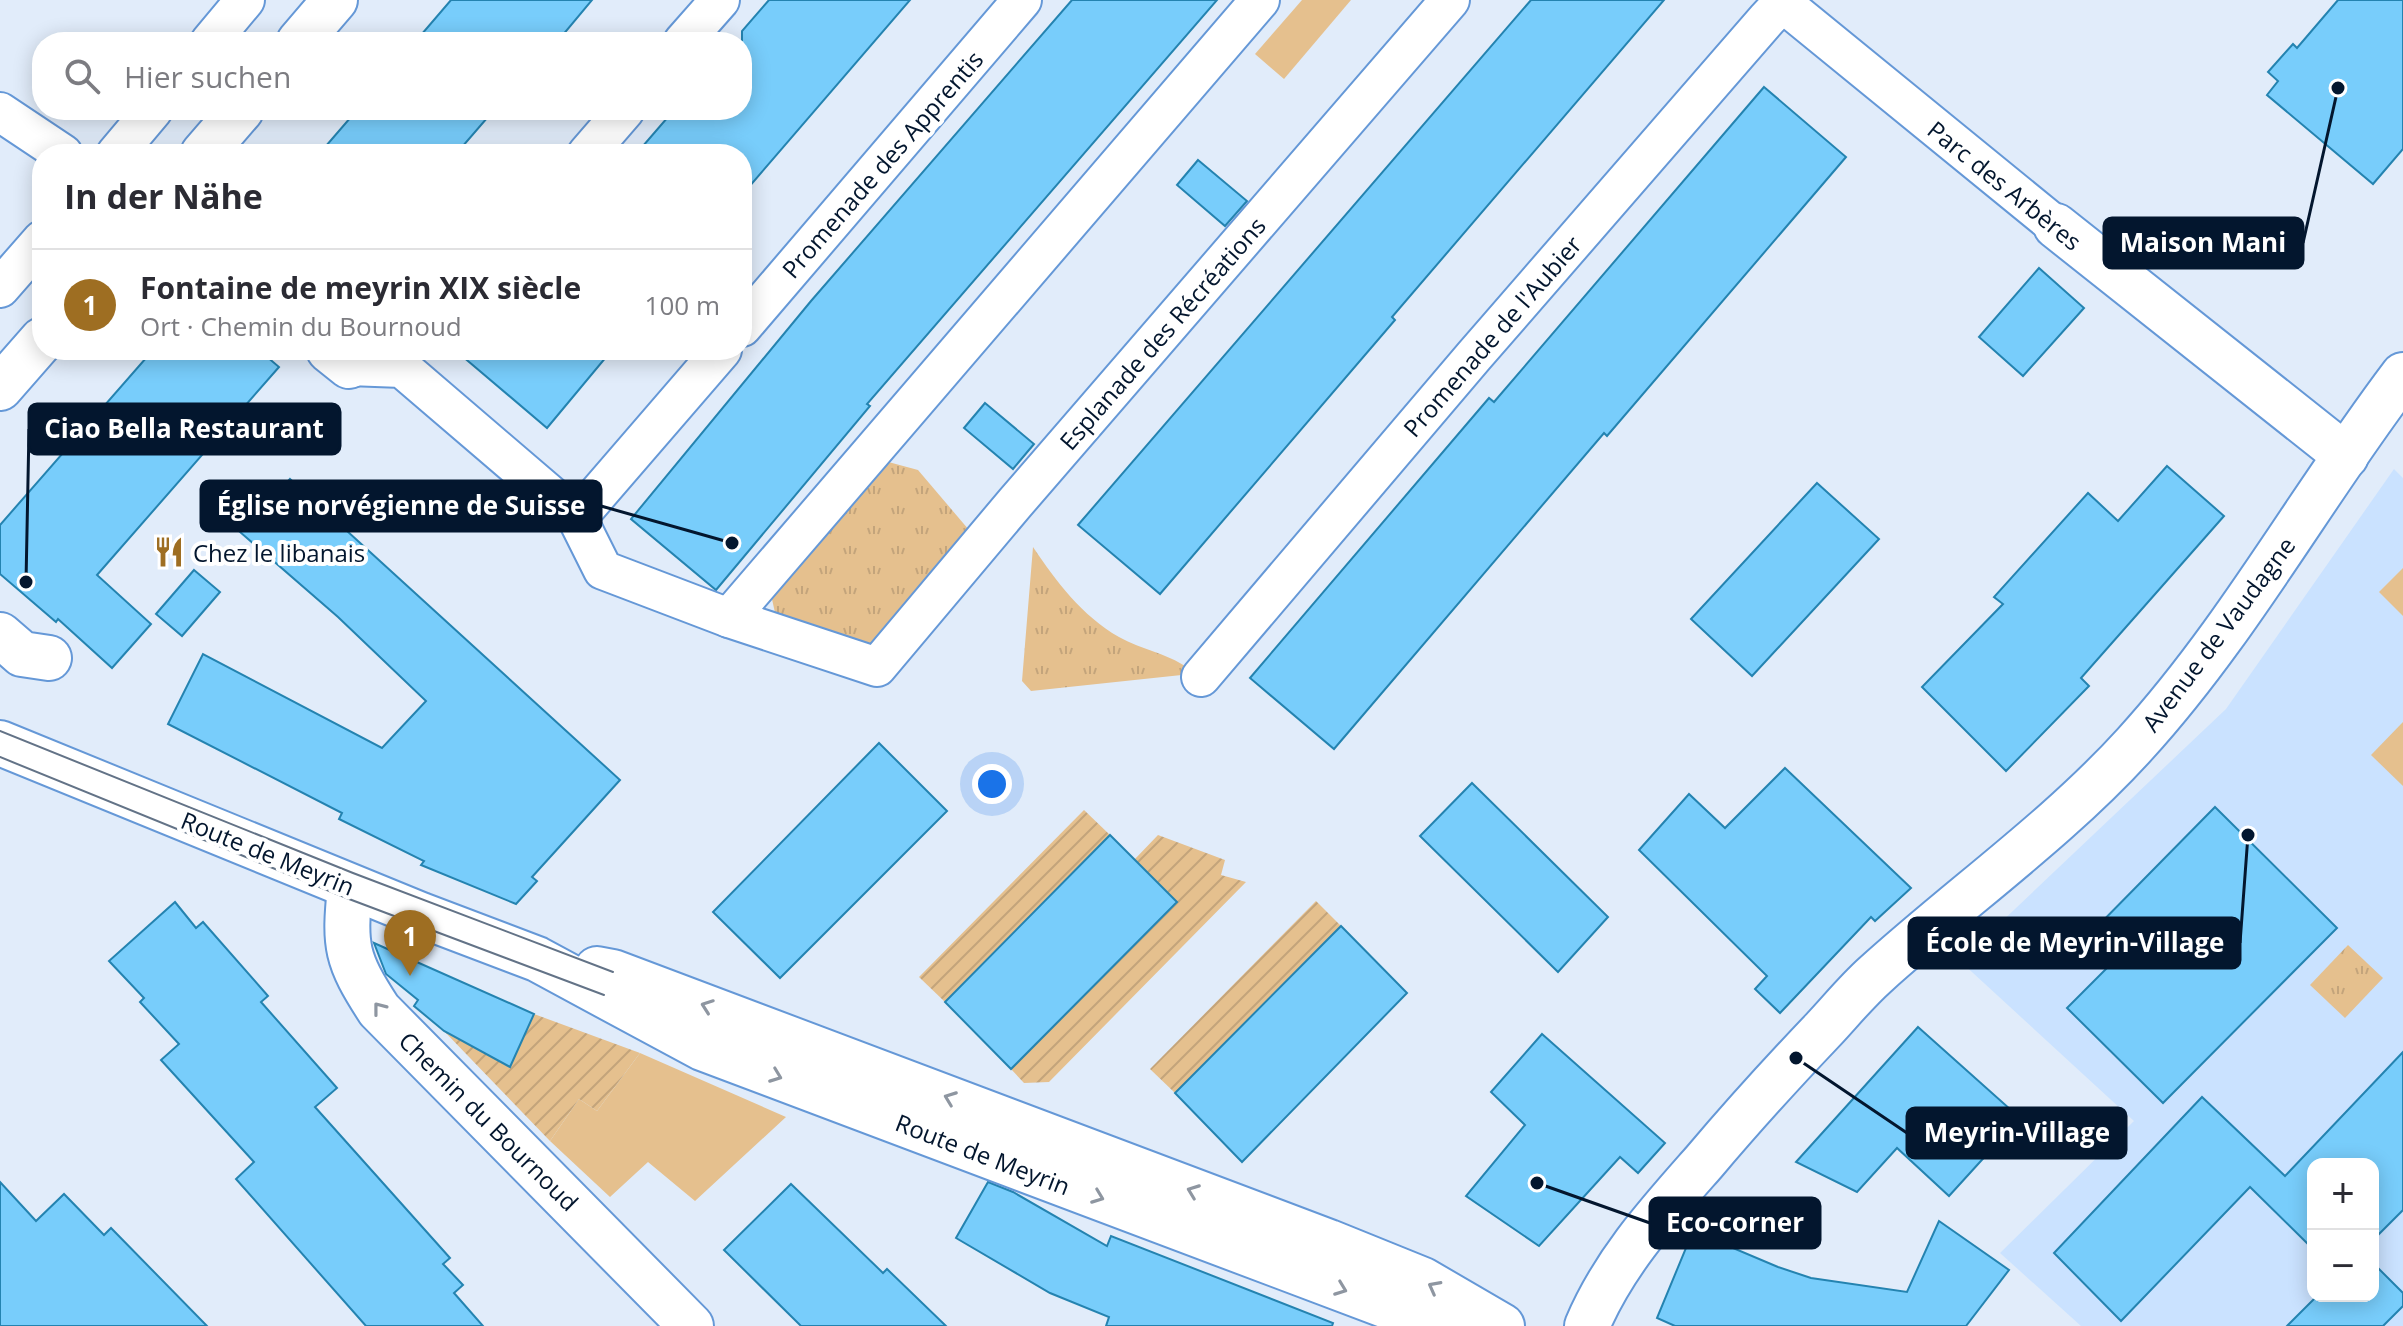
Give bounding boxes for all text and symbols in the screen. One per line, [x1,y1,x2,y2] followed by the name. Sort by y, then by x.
[32,32,752,120] search box
[774,43,990,285] street label: Promenade des Apprentis
[60,54,104,98] icon: search
[124,56,291,97] text: Hier suchen
[1921,113,2089,257] street label: Parc des Arbères
[64,173,263,219] text: In der Nähe
[1052,209,1272,457] street label: Esplanade des Récréations
[2104,218,2303,268] callout: Maison Mani
[2120,224,2286,260] text: Maison Mani
[1395,228,1589,444] street label: Promenade de l'Aubier
[140,267,581,308] text: Fontaine de meyrin XIX siècle
[83,287,97,323] text: 1
[645,287,720,323] text: 100 m
[140,308,462,344] text: Ort · Chemin du Bournoud
[29,404,340,454] callout: Ciao Bella Restaurant
[44,410,324,446] text: Ciao Bella Restaurant
[201,481,601,531] callout: Église norvégienne de Suisse
[217,487,585,523] text: Église norvégienne de Suisse
[2134,530,2302,738] street label: Avenue de Vaudagne
[152,535,186,569] restaurant icon: Chez le libanais
[193,536,365,569] place label: Chez le libanais
[972,764,1012,804] your location
[176,803,360,903] street label: Route de Meyrin
[384,910,436,976] pin: 1
[1909,918,2240,968] callout: École de Meyrin-Village
[1926,924,2224,960] text: École de Meyrin-Village
[701,999,715,1016] one-way arrow
[375,1002,389,1017] one-way arrow
[392,1024,586,1218] street label: Chemin du Bournoud
[768,1066,782,1083] one-way arrow
[944,1091,958,1108] one-way arrow
[891,1106,1075,1202] street label: Route de Meyrin
[1907,1108,2126,1158] callout: Meyrin-Village
[1924,1114,2110,1150] text: Meyrin-Village
[2307,1158,2379,1302] map controls
[2307,1158,2379,1230] button: +
[1187,1184,1201,1201] one-way arrow
[1090,1187,1104,1204] one-way arrow
[1650,1198,1820,1248] callout: Eco-corner
[1666,1204,1804,1240] text: Eco-corner
[2307,1230,2379,1302] button: −
[1333,1279,1347,1296] one-way arrow
[1428,1281,1443,1296] one-way arrow

